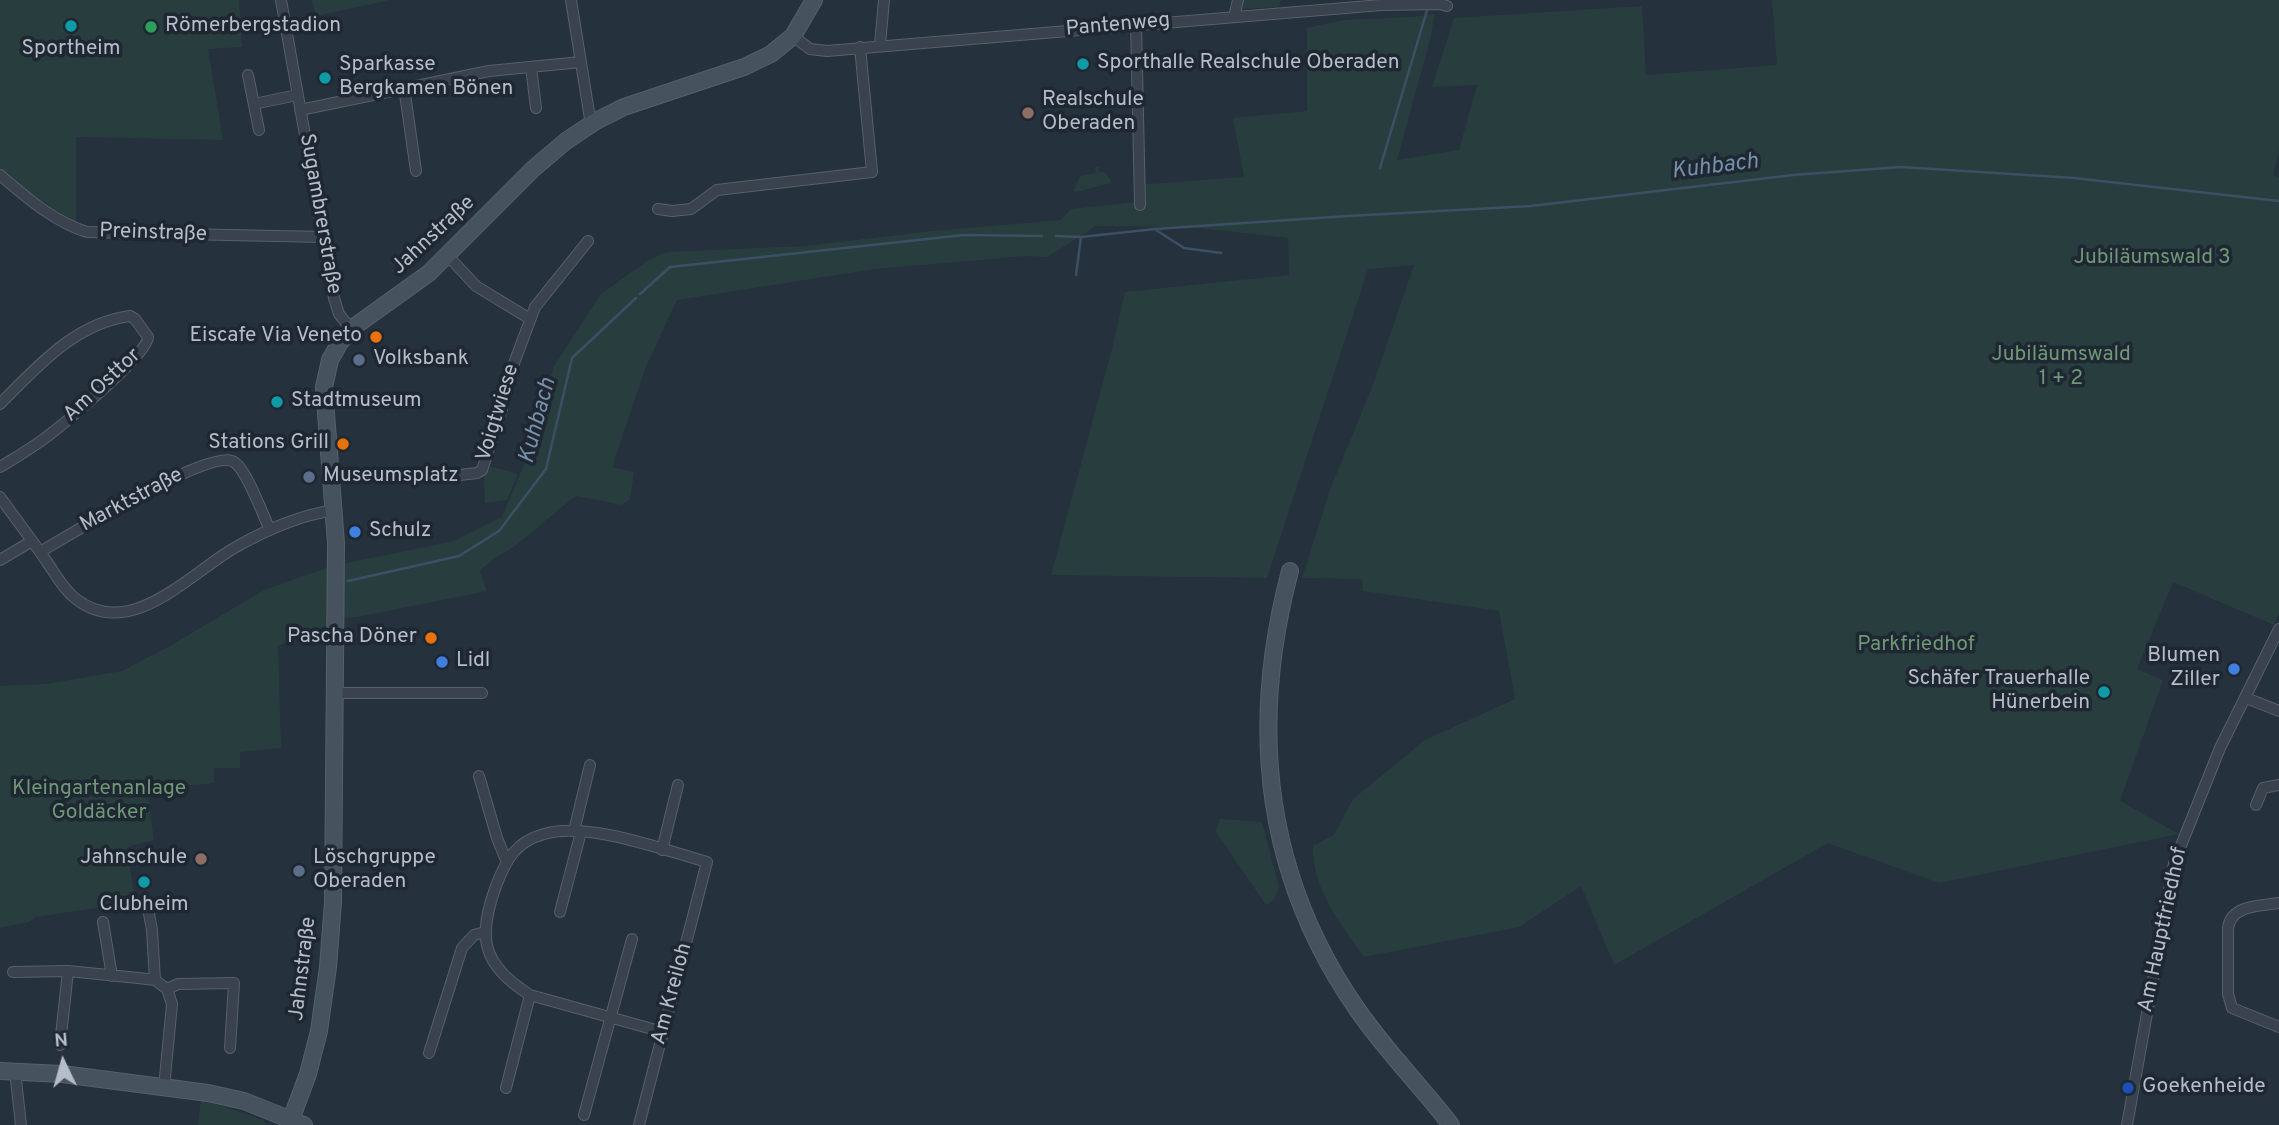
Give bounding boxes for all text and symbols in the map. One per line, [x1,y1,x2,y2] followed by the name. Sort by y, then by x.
[1065,9,1171,43] street label: Pantenweg
[165,14,341,40] place label: Römerbergstadion
[63,18,79,34] marker: Sportheim
[143,19,159,35] marker: Römerbergstadion
[22,37,120,63] place label: Sportheim
[1097,51,1400,77] place label: Sporthalle Realschule Oberaden
[339,53,513,103] place label: Sparkasse Bergkamen Bönen
[1075,56,1091,72] marker: Sporthalle Realschule Oberaden
[317,70,333,86] marker: Sparkasse Bergkamen Bönen
[1042,88,1144,138] place label: Realschule Oberaden
[1020,105,1036,121] marker: Realschule Oberaden
[292,132,346,296] street label: Sugambrerstraße
[1670,149,1760,187] water label: Kuhbach
[387,191,481,281] street label: Jahnstraße
[99,220,207,248] street label: Preinstraße
[2073,246,2231,272] park label: Jubiläumswald 3
[190,324,362,350] place label: Eiscafe Via Veneto
[368,329,384,345] marker: Eiscafe Via Veneto
[1991,343,2131,393] park label: Jubiläumswald 1 + 2
[59,344,147,428] street label: Am Osttor
[373,347,469,373] place label: Volksbank
[351,352,367,368] marker: Volksbank
[472,361,526,465] street label: Voigtwiese
[514,375,564,467] water label: Kuhbach
[291,389,422,415] place label: Stadtmuseum
[269,394,285,410] marker: Stadtmuseum
[208,431,329,457] place label: Stations Grill
[335,436,351,452] marker: Stations Grill
[76,463,188,539] street label: Marktstraße
[323,464,459,490] place label: Museumsplatz
[301,469,317,485] marker: Museumsplatz
[369,519,431,545] place label: Schulz
[347,524,363,540] marker: Schulz
[287,625,417,651] place label: Pascha Döner
[423,630,439,646] marker: Pascha Döner
[1857,633,1975,659] park label: Parkfriedhof
[2147,644,2220,694] place label: Blumen Ziller
[456,649,490,675] place label: Lidl
[434,654,450,670] marker: Lidl
[2226,661,2242,677] marker: Blumen Ziller
[1908,667,2090,717] place label: Schäfer Trauerhalle Hünerbein
[2096,684,2112,700] marker: Schäfer Trauerhalle Hünerbein
[12,777,186,827] park label: Kleingartenanlage Goldäcker
[2134,845,2194,1015] street label: Am Hauptfriedhof
[80,846,187,872] place label: Jahnschule
[313,846,436,896] place label: Löschgruppe Oberaden
[193,851,209,867] marker: Jahnschule
[291,863,307,879] marker: Löschgruppe Oberaden
[136,874,152,890] marker: Clubheim
[99,893,189,919] place label: Clubheim
[285,915,323,1023] street label: Jahnstraße
[647,940,699,1048] street label: Am Kreiloh
[28,1027,98,1097] north arrow
[53,1029,69,1054] text: N
[2142,1075,2266,1101] place label: Goekenheide
[2120,1080,2136,1096] marker: Goekenheide

